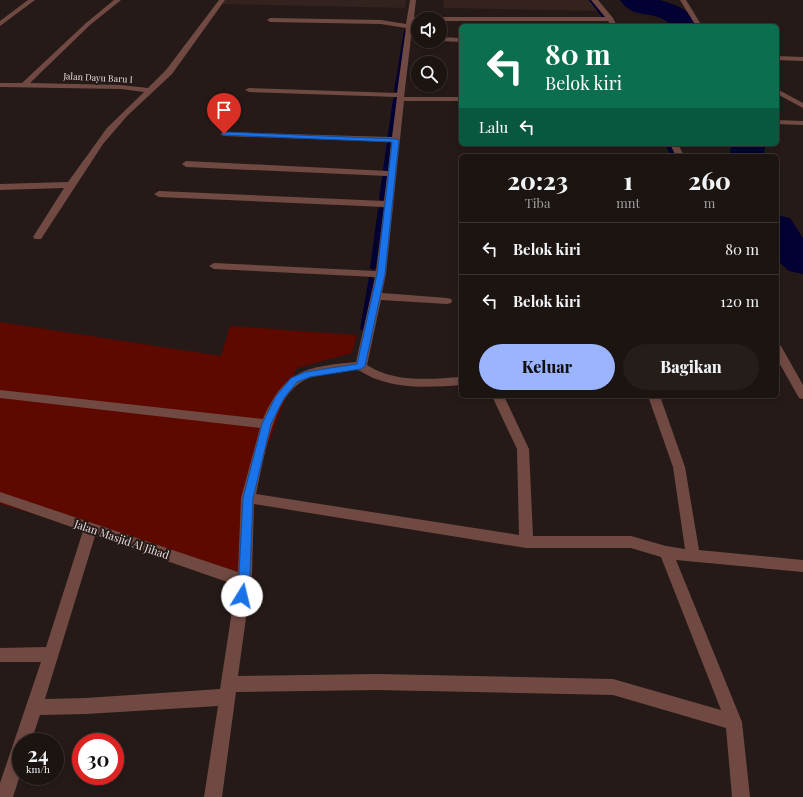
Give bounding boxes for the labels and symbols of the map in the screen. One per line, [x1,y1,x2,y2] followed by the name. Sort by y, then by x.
[62,69,133,85] street label: Jalan Dayu Baru I
[207,93,241,134] pin
[72,515,172,562] street label: Jalan Masjid Al Jihad
[221,575,263,617] position arrow
[72,733,124,785] speed limit sign: 30

